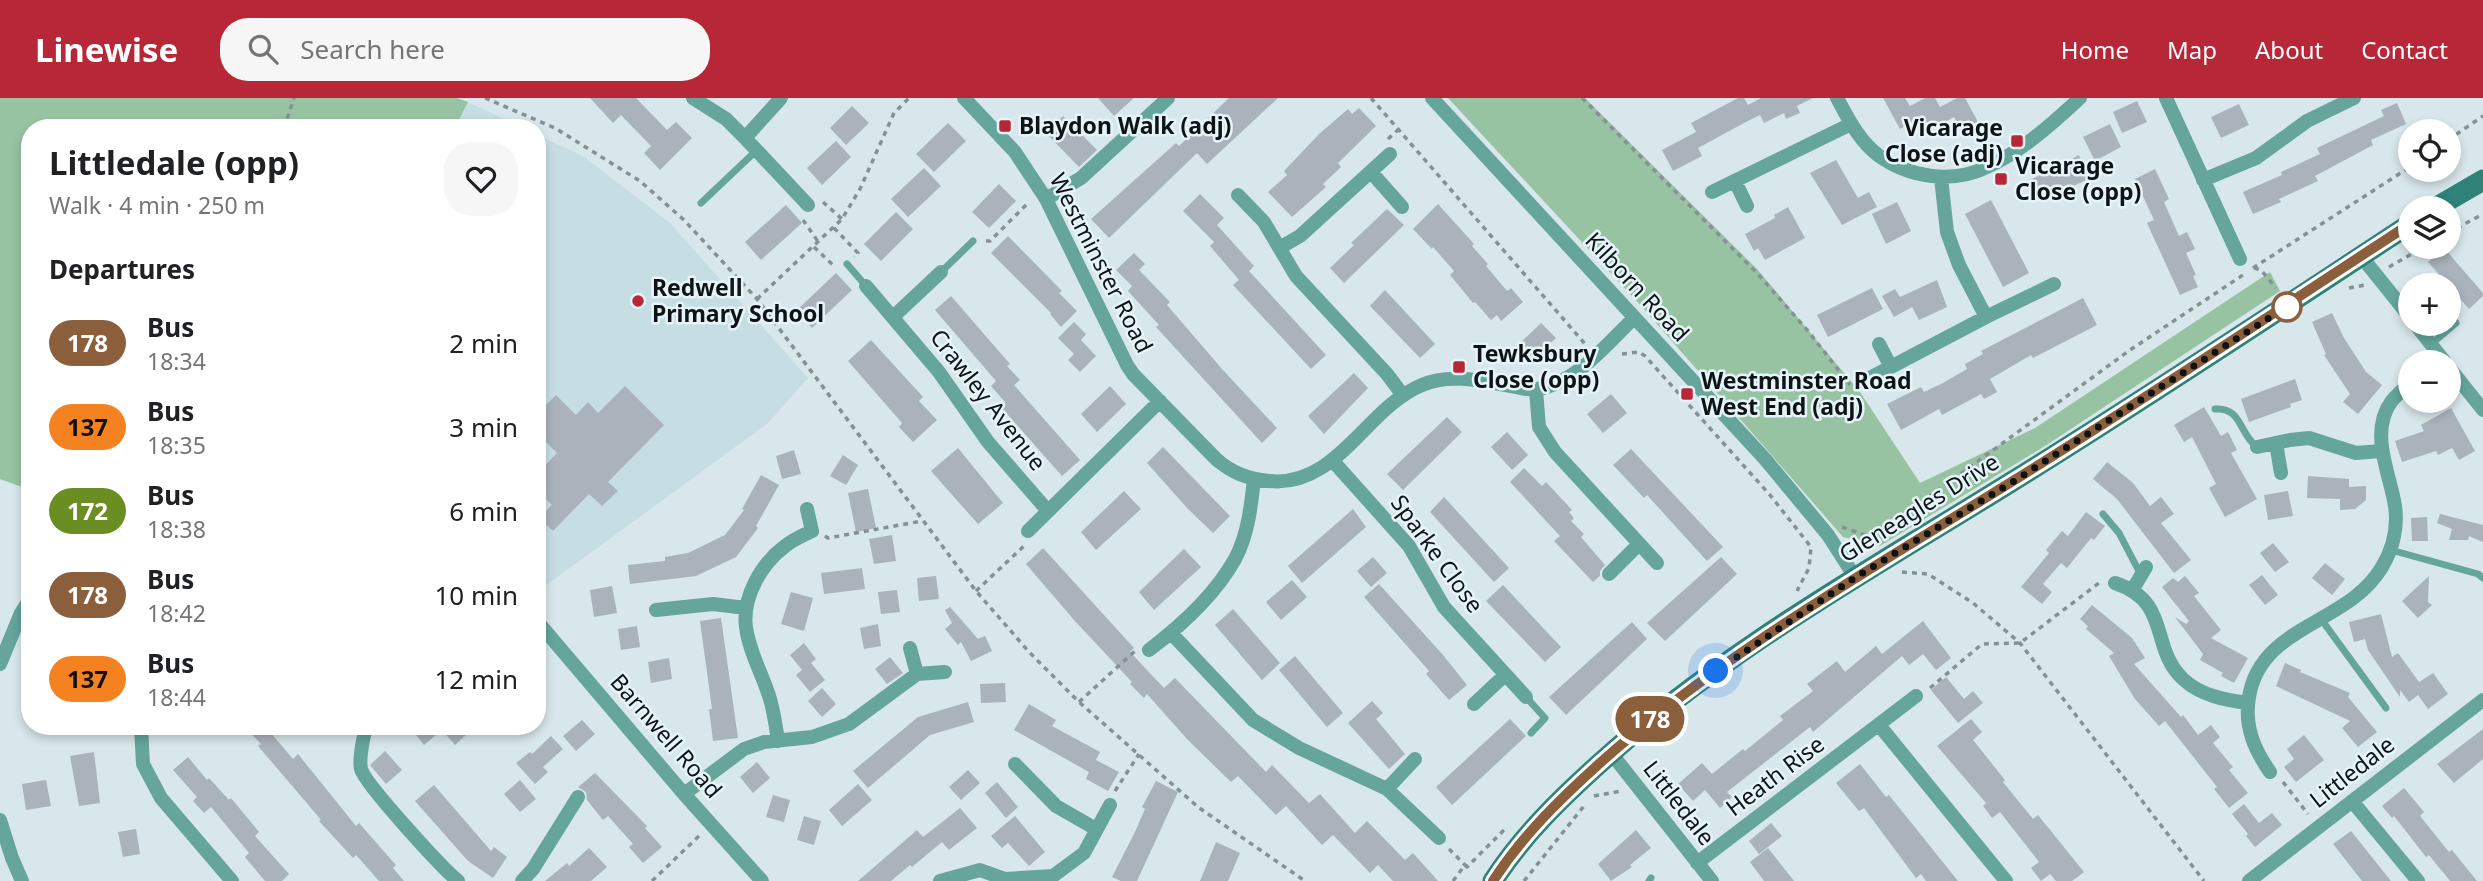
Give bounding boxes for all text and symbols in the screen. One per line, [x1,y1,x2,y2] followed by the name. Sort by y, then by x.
[220,18,710,81] search box
[35,27,178,72] text: Linewise
[244,30,282,68] icon: search
[300,31,445,67] text: Search here
[2061,33,2129,66] text: Home
[2167,33,2217,66] text: Map
[2255,33,2323,66] text: About
[2361,33,2448,66] text: Contact
[1019,109,1231,141] place label: Blaydon Walk (adj)
[1885,111,2003,169] place label: Vicarage Close (adj)
[997,118,1013,134] marker: Blaydon Walk (adj)
[2398,119,2461,413] map controls
[2398,119,2461,182] button: locate
[2009,133,2025,149] marker: Vicarage Close (adj)
[49,140,299,185] text: Littledale (opp)
[444,142,518,216] button: heart
[2015,149,2141,207] place label: Vicarage Close (opp)
[1043,167,1161,358] street label: Westminster Road
[1993,171,2009,187] marker: Vicarage Close (opp)
[49,189,265,221] text: Walk · 4 min · 250 m
[2398,196,2461,259] button: layers
[1579,225,1697,348] street label: Kilborn Road
[49,251,195,287] text: Departures
[652,271,824,329] place label: Redwell Primary School
[2398,273,2461,336] button: +
[2272,292,2302,322] unlabelled marker
[630,293,646,309] marker: Redwell Primary School
[147,309,194,345] text: Bus
[923,322,1054,477] street label: Crawley Avenue
[449,325,518,361] text: 2 min
[67,326,108,359] text: 178
[1473,337,1599,395] place label: Tewksbury Close (opp)
[147,345,206,377] text: 18:34
[2398,350,2461,413] button: −
[1451,359,1467,375] marker: Tewksbury Close (opp)
[1701,364,1912,422] place label: Westminster Road West End (adj)
[1679,386,1695,402] marker: Westminster Road West End (adj)
[147,393,194,429] text: Bus
[449,409,518,445] text: 3 min
[67,410,108,443] text: 137
[147,429,206,461] text: 18:35
[1833,445,2004,569] street label: Gleneagles Drive
[147,477,194,513] text: Bus
[1384,488,1492,619] street label: Sparke Close
[449,493,518,529] text: 6 min
[67,494,108,527] text: 172
[147,513,206,545] text: 18:38
[147,561,194,597] text: Bus
[434,577,518,613] text: 10 min
[67,578,108,611] text: 178
[147,597,206,629] text: 18:42
[147,645,194,681] text: Bus
[1698,653,1733,688] your location
[434,661,518,697] text: 12 min
[67,662,108,695] text: 137
[604,666,730,805] street label: Barnwell Road
[147,681,206,713] text: 18:44
[1610,696,1690,742] line badge: 178
[1629,702,1671,735] text: 178
[1719,728,1830,823] street label: Heath Rise
[2302,728,2400,814] street label: Littledale
[1637,753,1723,851] street label: Littledale

